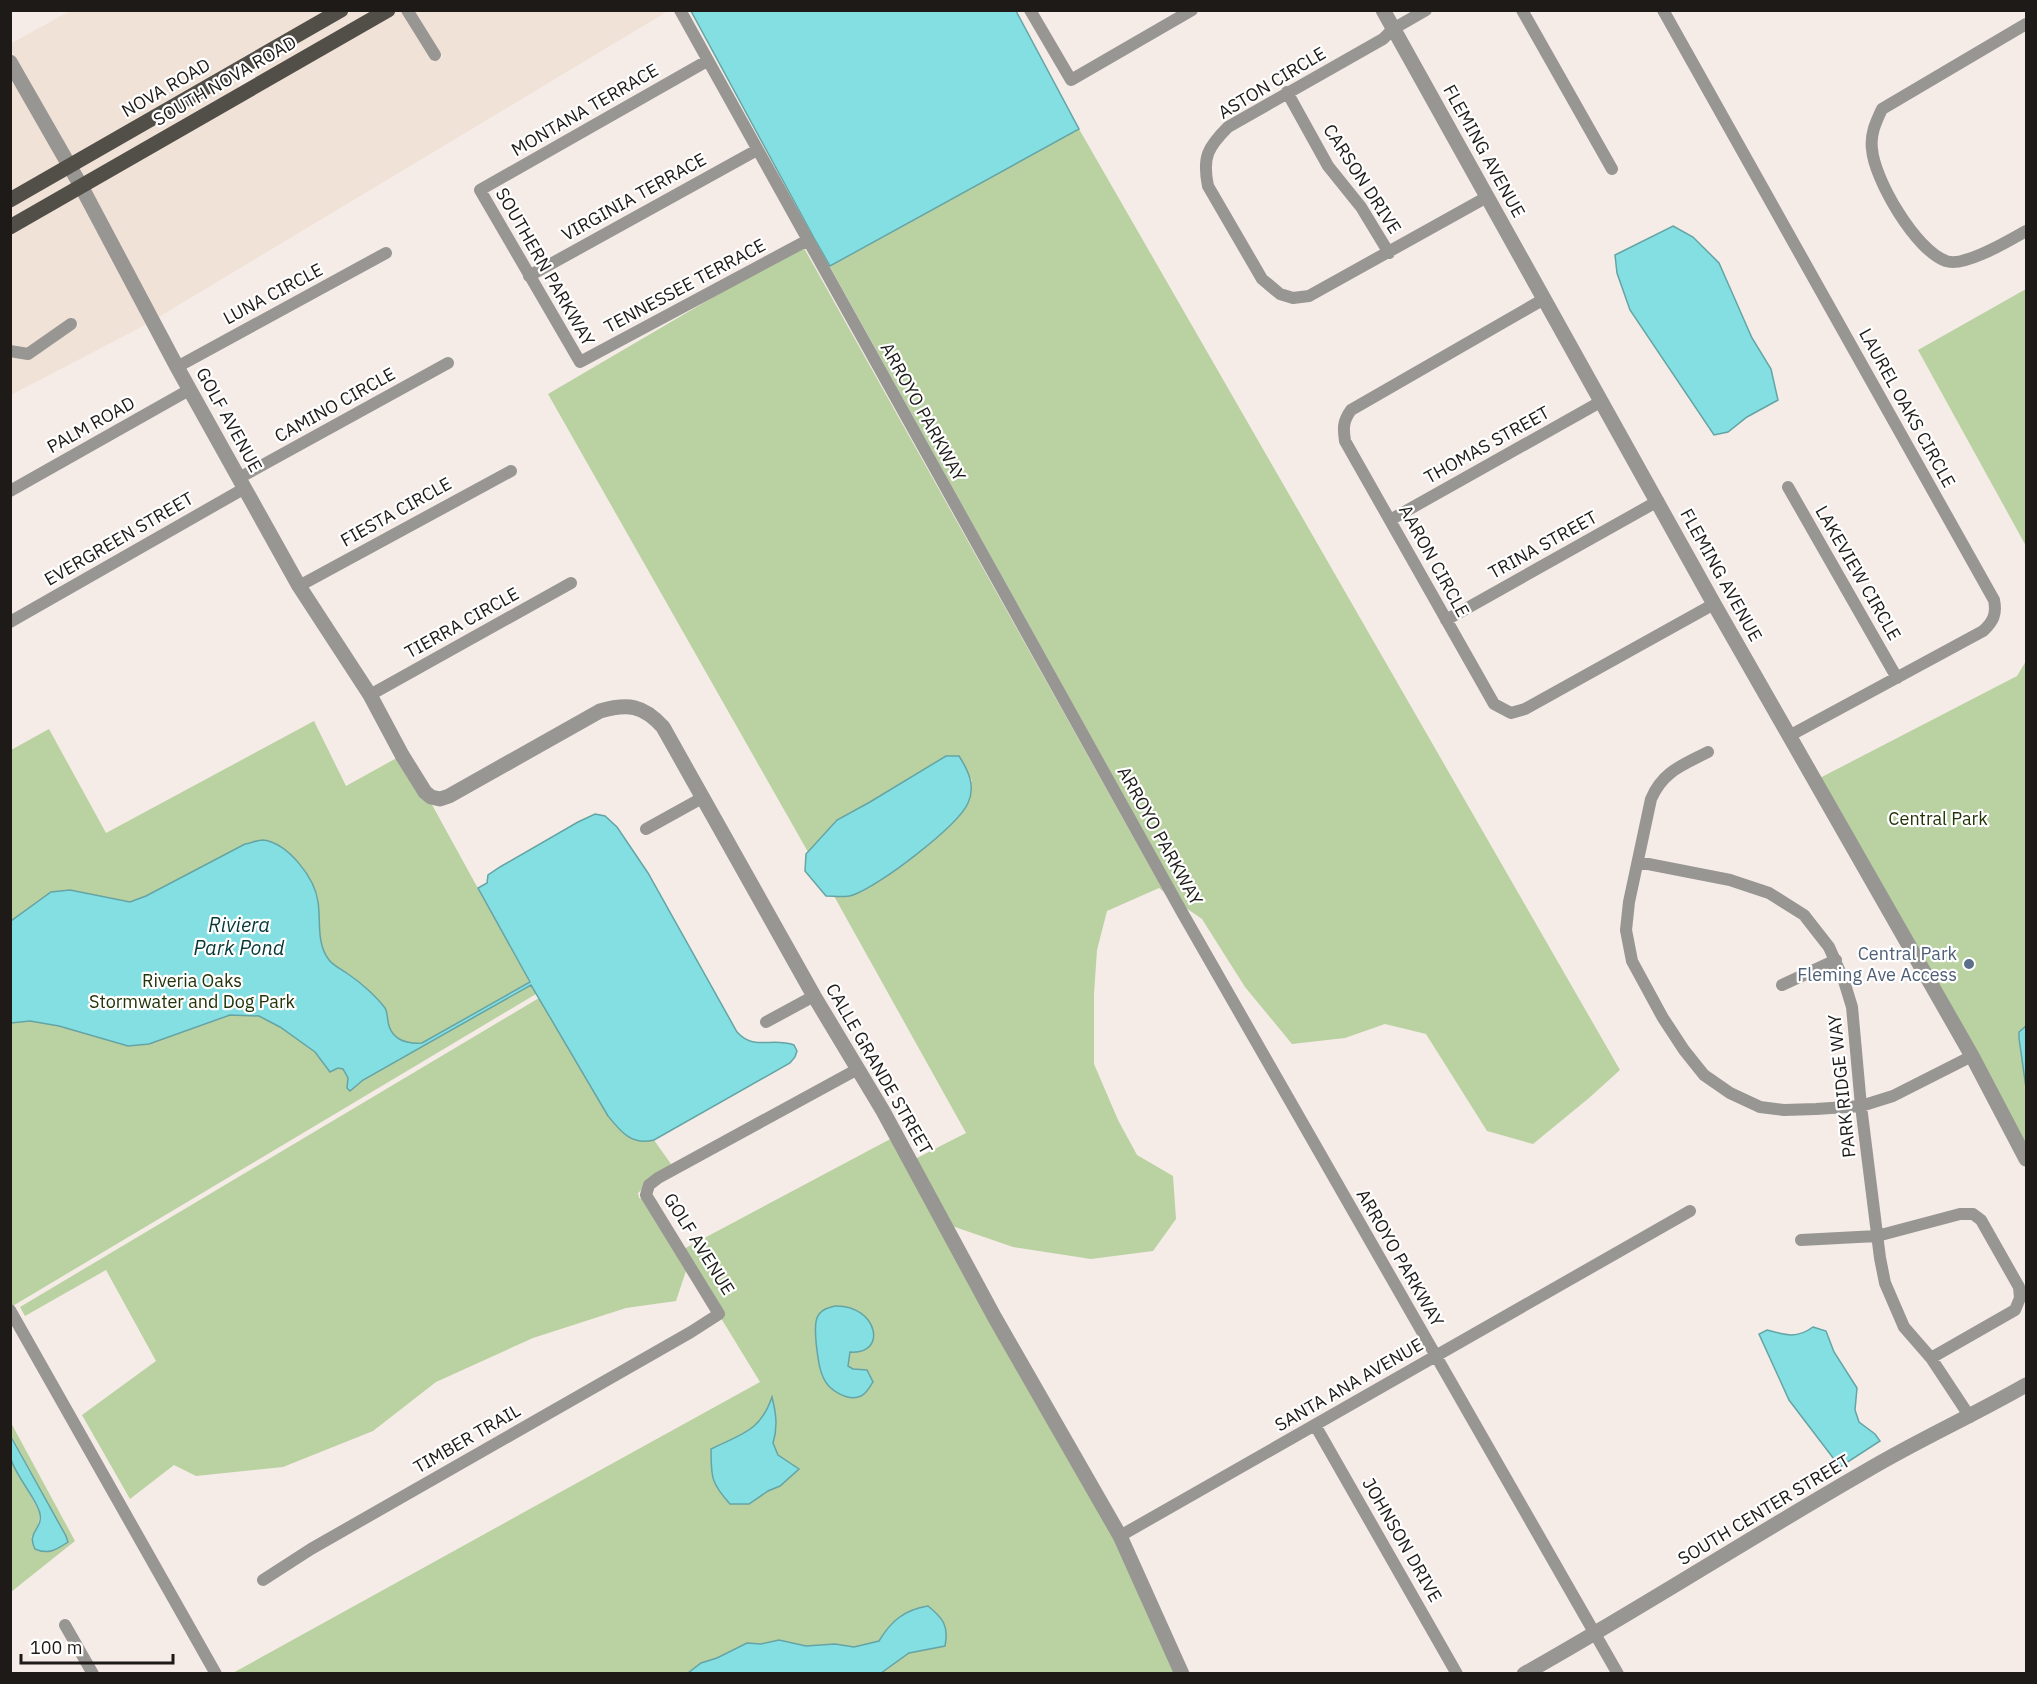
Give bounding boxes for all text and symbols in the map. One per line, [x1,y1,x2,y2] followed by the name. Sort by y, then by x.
[150,31,300,131] street label: SOUTH NOVA ROAD
[1214,41,1330,124] street label: ASTON CIRCLE
[118,54,214,122] street label: NOVA ROAD
[507,58,662,161] street label: MONTANA TERRACE
[1438,80,1531,221] street label: FLEMING AVENUE
[1318,119,1407,238] street label: CARSON DRIVE
[557,147,710,246] street label: VIRGINIA TERRACE
[491,183,600,350] street label: SOUTHERN PARKWAY
[600,233,769,338] street label: TENNESSEE TERRACE
[219,258,327,329] street label: LUNA CIRCLE
[1854,324,1961,491] street label: LAUREL OAKS CIRCLE
[876,338,971,486] street label: ARROYO PARKWAY
[270,362,399,447] street label: CAMINO CIRCLE
[191,363,268,476] street label: GOLF AVENUE
[43,391,139,458] street label: PALM ROAD
[1420,401,1554,489] street label: THOMAS STREET
[336,472,455,552] street label: FIESTA CIRCLE
[40,486,197,591] street label: EVERGREEN STREET
[1394,501,1475,621] street label: AARON CIRCLE
[1810,501,1906,644] street label: LAKEVIEW CIRCLE
[1675,504,1768,645] street label: FLEMING AVENUE
[1484,505,1601,584] street label: TRINA STREET
[401,582,523,663] street label: TIERRA CIRCLE
[1113,762,1208,910] street label: ARROYO PARKWAY
[1888,807,1988,830] park label: Central Park
[194,911,285,961] water label: Riviera Park Pond
[1797,942,1958,986] place label: Central Park Fleming Ave Access
[1962,957,1976,971] marker: Central Park Fleming Ave Access
[89,969,296,1013] park label: Riveria Oaks Stormwater and Dog Park
[821,979,938,1158] street label: CALLE GRANDE STREET
[1823,1013,1860,1159] street label: PARK RIDGE WAY
[1352,1185,1449,1331] street label: ARROYO PARKWAY
[659,1188,740,1299] street label: GOLF AVENUE
[1271,1333,1427,1436] street label: SANTA ANA AVENUE
[409,1399,524,1478] street label: TIMBER TRAIL
[1673,1449,1854,1570] street label: SOUTH CENTER STREET
[1358,1473,1447,1606] street label: JOHNSON DRIVE
[21,1627,172,1665] scale bar
[30,1636,82,1659] text: 100 m

